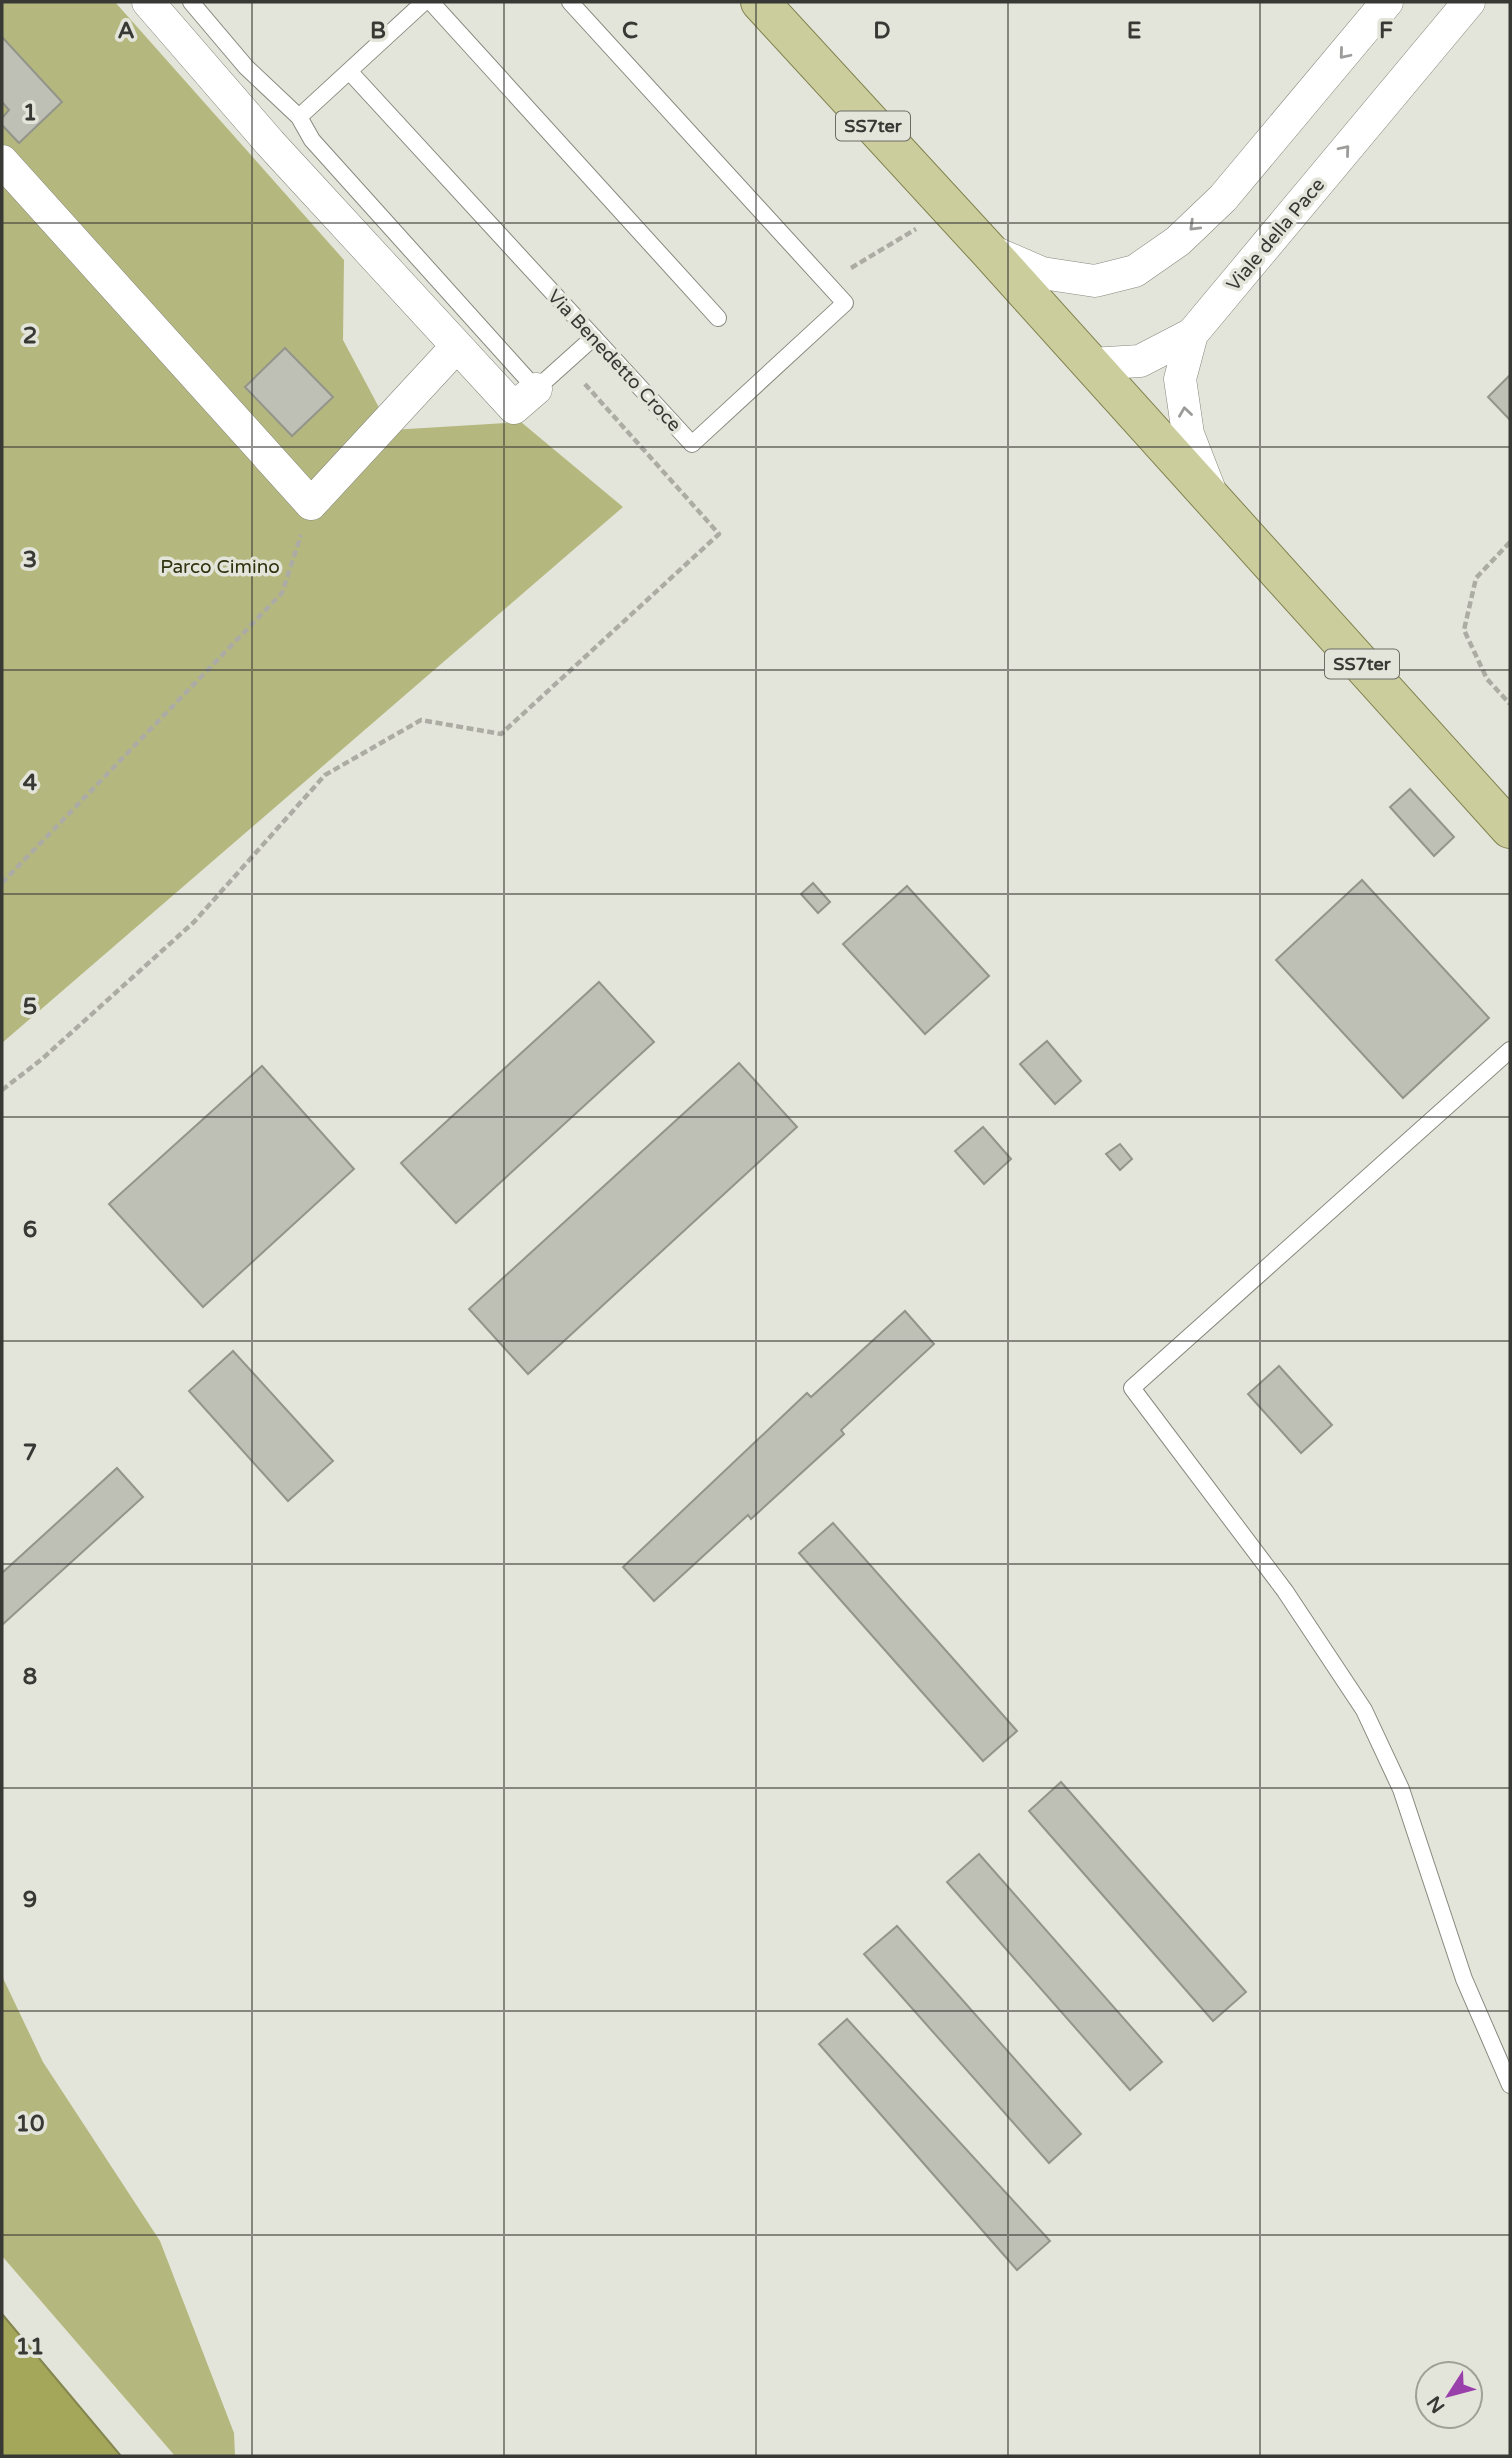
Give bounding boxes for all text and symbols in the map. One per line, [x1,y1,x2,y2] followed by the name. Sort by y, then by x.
[117,17,135,45] text: A
[370,17,386,45] text: B
[622,17,638,45] text: C
[873,17,891,45] text: D
[1127,17,1141,45] text: E
[1379,17,1393,45] text: F
[1339,46,1352,59] one-way arrow
[23,99,37,127] text: 1
[836,112,910,140] road number: SS7ter
[1337,145,1350,157] one-way arrow
[1222,174,1329,295] street label: Viale della Pace
[1189,217,1202,230] one-way arrow
[543,285,686,436] street label: Via Benedetto Croce
[23,322,37,350] text: 2
[1177,406,1192,418] one-way arrow
[23,546,37,574] text: 3
[160,556,280,578] park label: Parco Cimino
[1325,650,1399,678] road number: SS7ter
[23,769,38,797] text: 4
[23,993,37,1021] text: 5
[23,1216,37,1244] text: 6
[23,1439,37,1467] text: 7
[23,1663,37,1691] text: 8
[23,1886,37,1914] text: 9
[16,2110,44,2138] text: 10
[16,2333,44,2361] text: 11
[1414,2360,1484,2430] north arrow
[1423,2392,1449,2417] text: N

